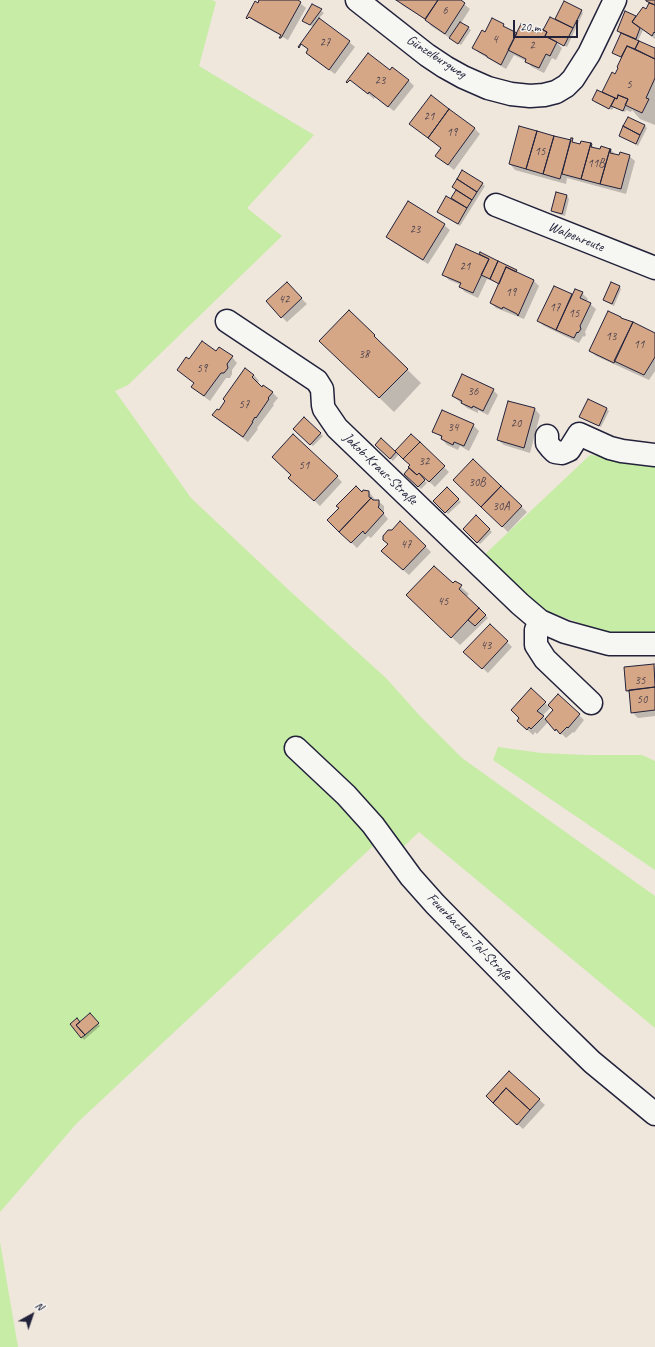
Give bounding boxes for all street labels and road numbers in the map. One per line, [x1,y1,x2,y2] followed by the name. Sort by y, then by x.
[403,32,469,82] street label: Günzelburgweg
[546,218,606,256] street label: Walpenreute
[339,429,421,509] street label: Jakob-Kraus-Straße
[423,890,515,984] street label: Feuerbacher-Tal-Straße

